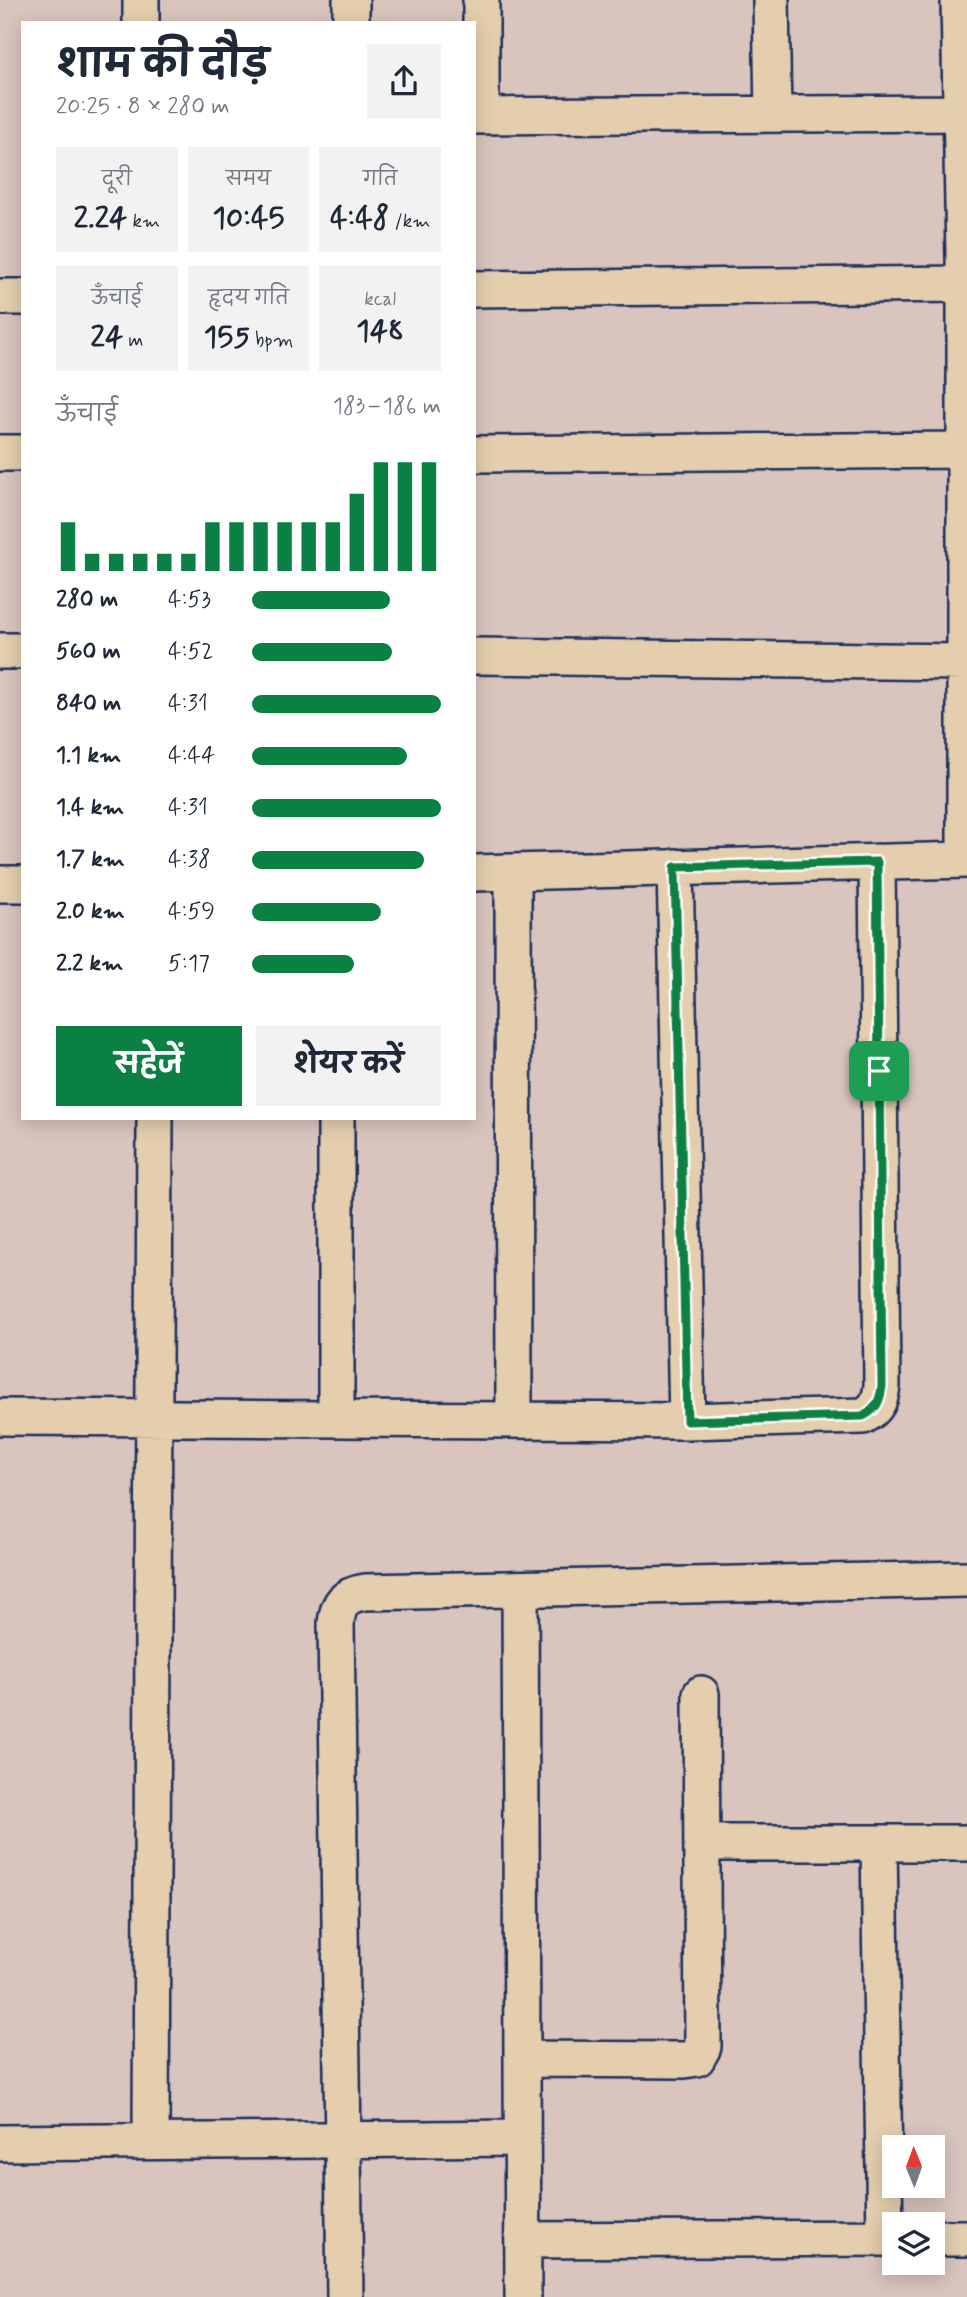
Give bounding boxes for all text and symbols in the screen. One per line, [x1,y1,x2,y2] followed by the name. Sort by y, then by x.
[56,41,269,90] text: शाम की दौड़
[367,44,441,118] button: share
[56,92,229,122] text: 20:25 · 8 × 280 m
[102,167,132,192] text: दूरी
[226,167,271,192] text: समय
[363,167,397,192] text: गति
[73,199,127,238] text: 2.24
[212,199,285,238] text: 10:45
[330,199,389,238] text: 4:48
[127,209,160,234] text: km
[389,209,430,234] text: /km
[91,286,142,311] text: ऊँचाई
[208,286,289,311] text: हृदय गति
[364,287,396,312] text: kcal
[356,312,404,351] text: 148
[90,318,123,357] text: 24
[204,318,250,357] text: 155
[123,328,143,353] text: m
[250,328,293,353] text: bpm
[333,392,441,422] text: 183–186 m
[56,400,118,430] text: ऊँचाई
[56,585,118,615] text: 280 m
[168,585,211,615] text: 4:53
[56,637,121,667] text: 560 m
[168,637,213,667] text: 4:52
[56,689,121,719] text: 840 m
[168,689,208,719] text: 4:31
[56,741,121,771] text: 1.1 km
[168,741,215,771] text: 4:44
[56,793,124,823] text: 1.4 km
[168,793,208,823] text: 4:31
[56,845,125,875] text: 1.7 km
[168,845,211,875] text: 4:38
[56,897,125,927] text: 2.0 km
[168,897,215,927] text: 4:59
[56,949,123,979] text: 2.2 km
[168,949,210,979] text: 5:17
[56,1026,242,1106] button: सहेजें
[256,1026,441,1106] button: शेयर करें
[849,1041,909,1101] pin
[860,1052,898,1090] icon: arrive
[882,2135,945,2198] north arrow
[882,2135,945,2275] map controls
[882,2212,945,2275] button: layers

